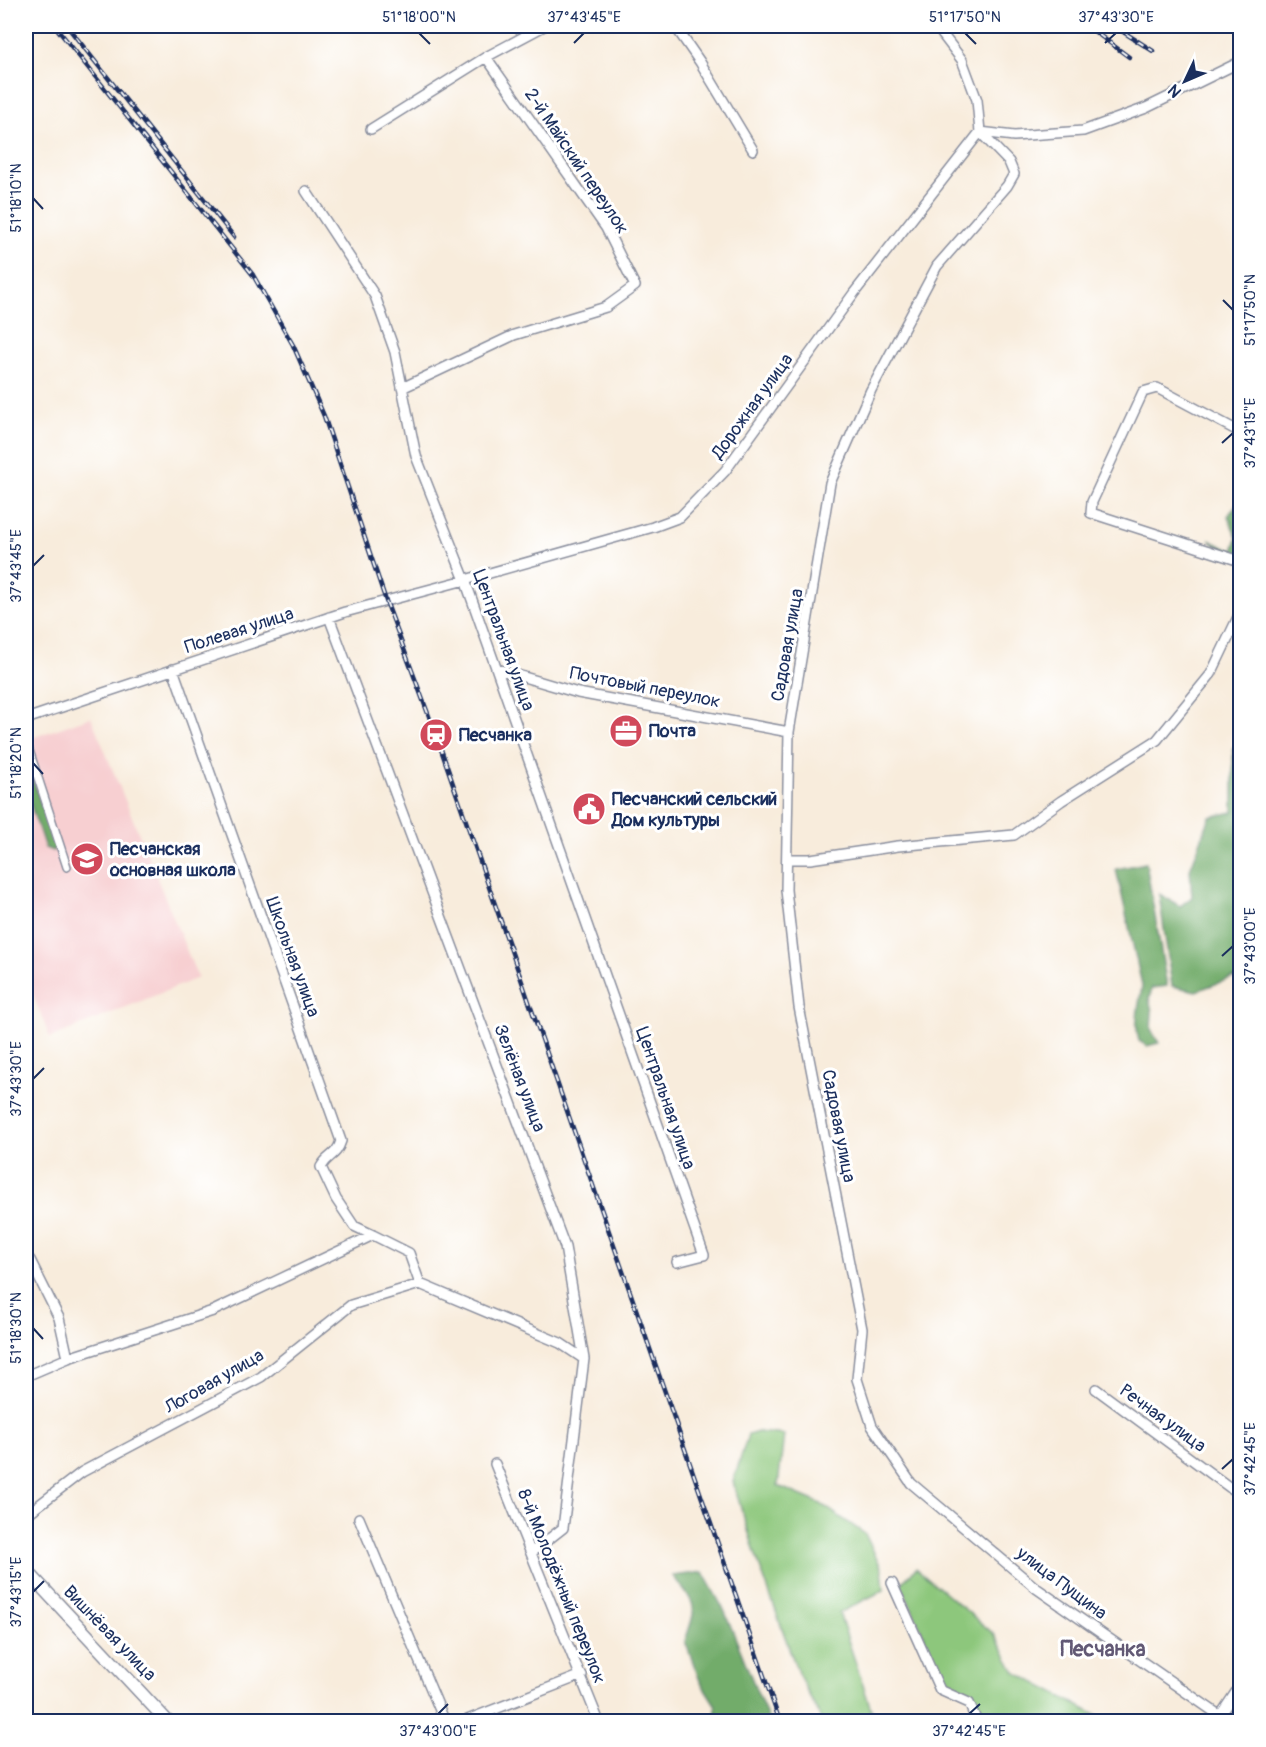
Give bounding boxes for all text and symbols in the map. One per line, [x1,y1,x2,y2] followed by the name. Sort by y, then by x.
[382,8,456,27] text: 51°18'00"N
[547,8,621,27] text: 37°43'45"E
[929,8,1001,27] text: 51°17'50"N
[1078,8,1154,27] text: 37°43'30"E
[1155,51,1215,111] north arrow
[1164,80,1186,102] text: N
[519,84,634,238] street label: 2-й Майский переулок
[7,163,26,233] text: 51°18'10"N
[1241,274,1260,346] text: 51°17'50"N
[706,349,798,464] street label: Дорожная улица
[1241,397,1260,468] text: 37°43'15"E
[7,529,26,603] text: 37°43'45"E
[467,566,540,714] street label: Центральная улица
[766,587,809,703] street label: Садовая улица
[182,602,297,659] street label: Полевая улица
[568,662,722,713] street label: Почтовый переулок
[608,713,644,749] office icon: Почта
[418,717,454,753] station icon: Песчанка
[649,720,697,743] place label: Почта
[459,724,533,747] place label: Песчанка
[7,727,26,799] text: 51°18'20"N
[611,788,777,832] place label: Песчанский сельский Дом культуры
[571,791,607,827] public building icon: Песчанский сельский Дом культуры
[109,838,236,882] place label: Песчанская основная школа
[69,841,105,877] school or university icon: Песчанская основная школа
[260,894,325,1020] street label: Школьная улица
[1241,907,1260,985] text: 37°43'00"E
[488,1021,551,1135] street label: Зелёная улица
[630,1024,701,1172] street label: Центральная улица
[7,1041,26,1117] text: 37°43'30"E
[816,1068,861,1184] street label: Садовая улица
[7,1292,26,1364] text: 51°18'30"N
[160,1344,268,1420] street label: Логовая улица
[1115,1379,1211,1458] street label: Речная улица
[1241,1422,1260,1496] text: 37°42'45"E
[512,1486,611,1687] street label: 8-й Молодёжный переулок
[1011,1541,1111,1625] street label: улица Пущина
[7,1556,26,1627] text: 37°43'15"E
[58,1581,161,1686] street label: Вишнёвая улица
[1060,1636,1146,1663] district label: Песчанка
[399,1722,477,1741] text: 37°43'00"E
[932,1722,1006,1741] text: 37°42'45"E

